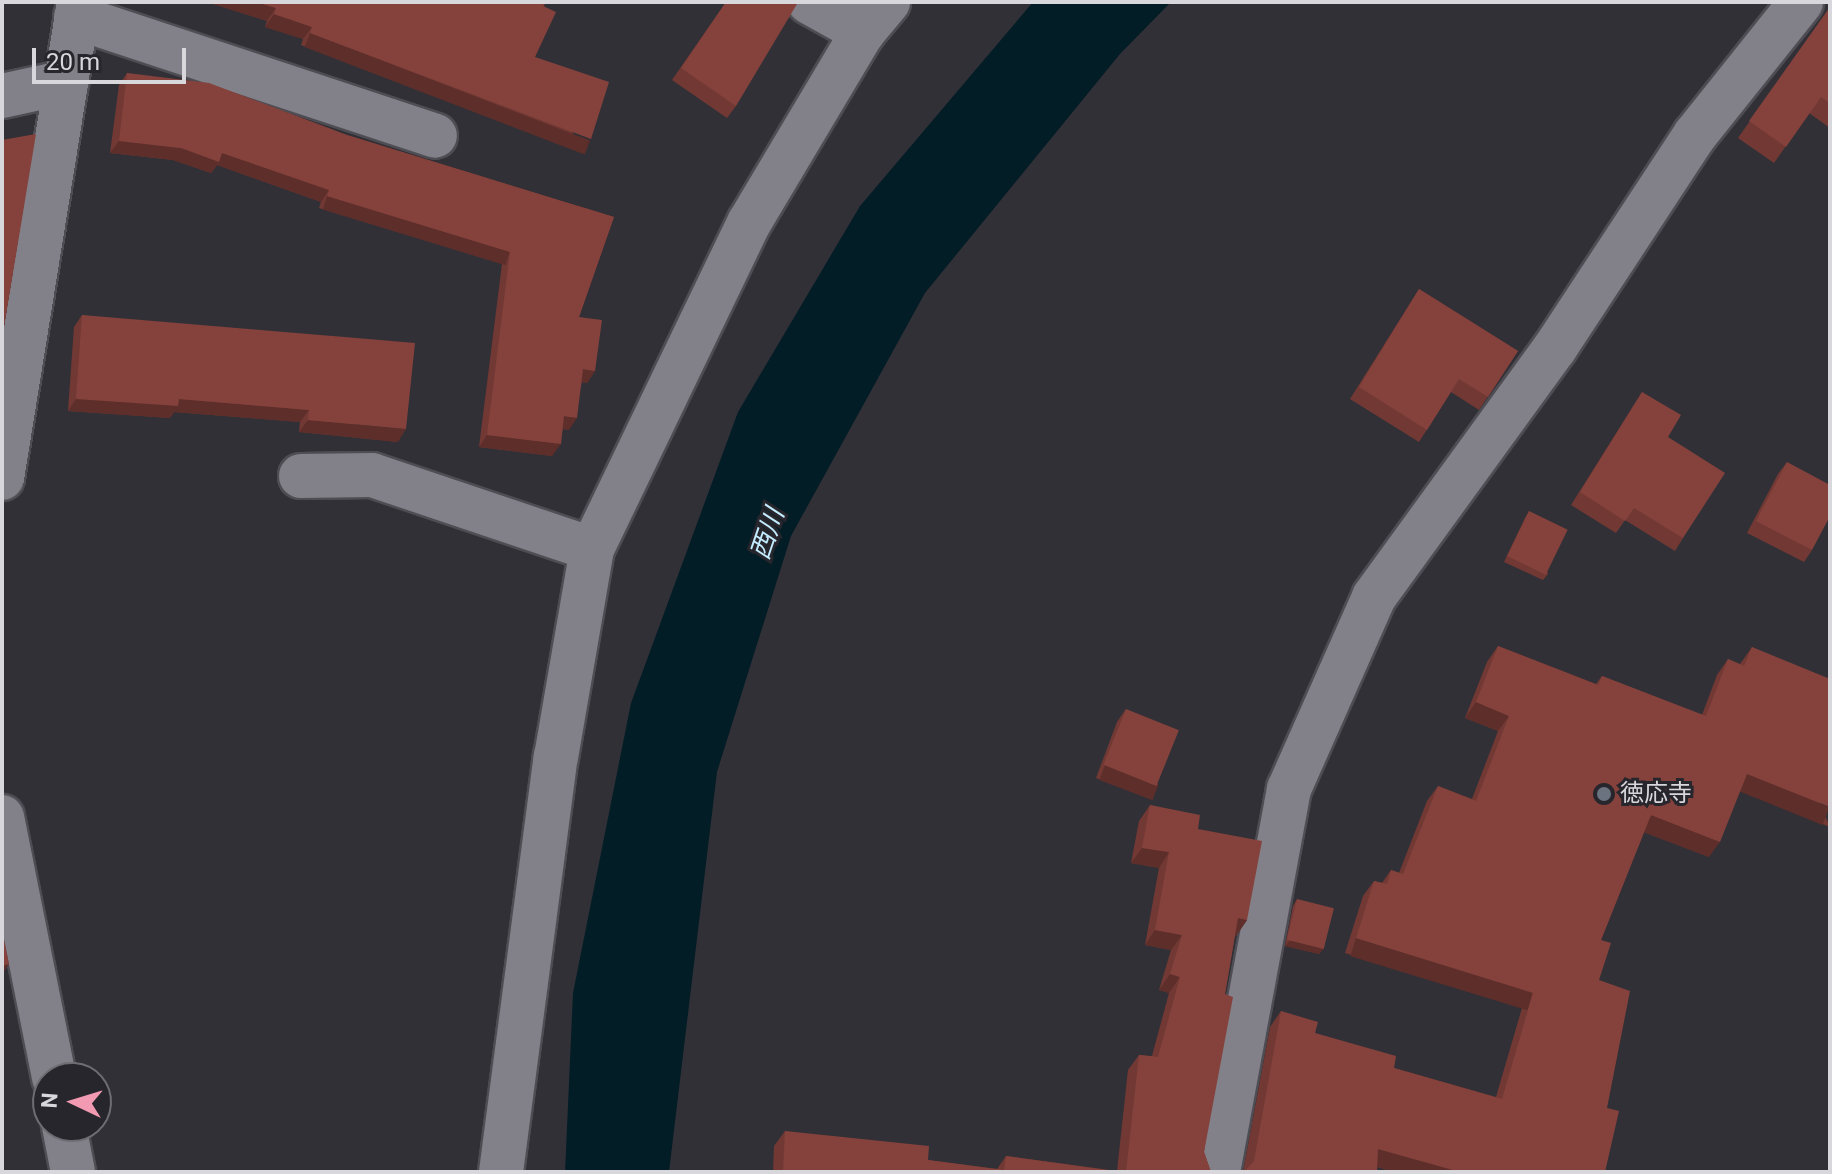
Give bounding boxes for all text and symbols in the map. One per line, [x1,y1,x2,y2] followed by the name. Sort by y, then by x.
[36,32,190,82] scale bar
[46,48,100,76] text: 20 m
[745,504,791,564] water label: 西川
[1620,780,1692,808] place label: 徳応寺
[1595,785,1613,803] marker: 徳応寺
[32,1062,112,1142] north arrow
[37,1092,63,1109] text: N

